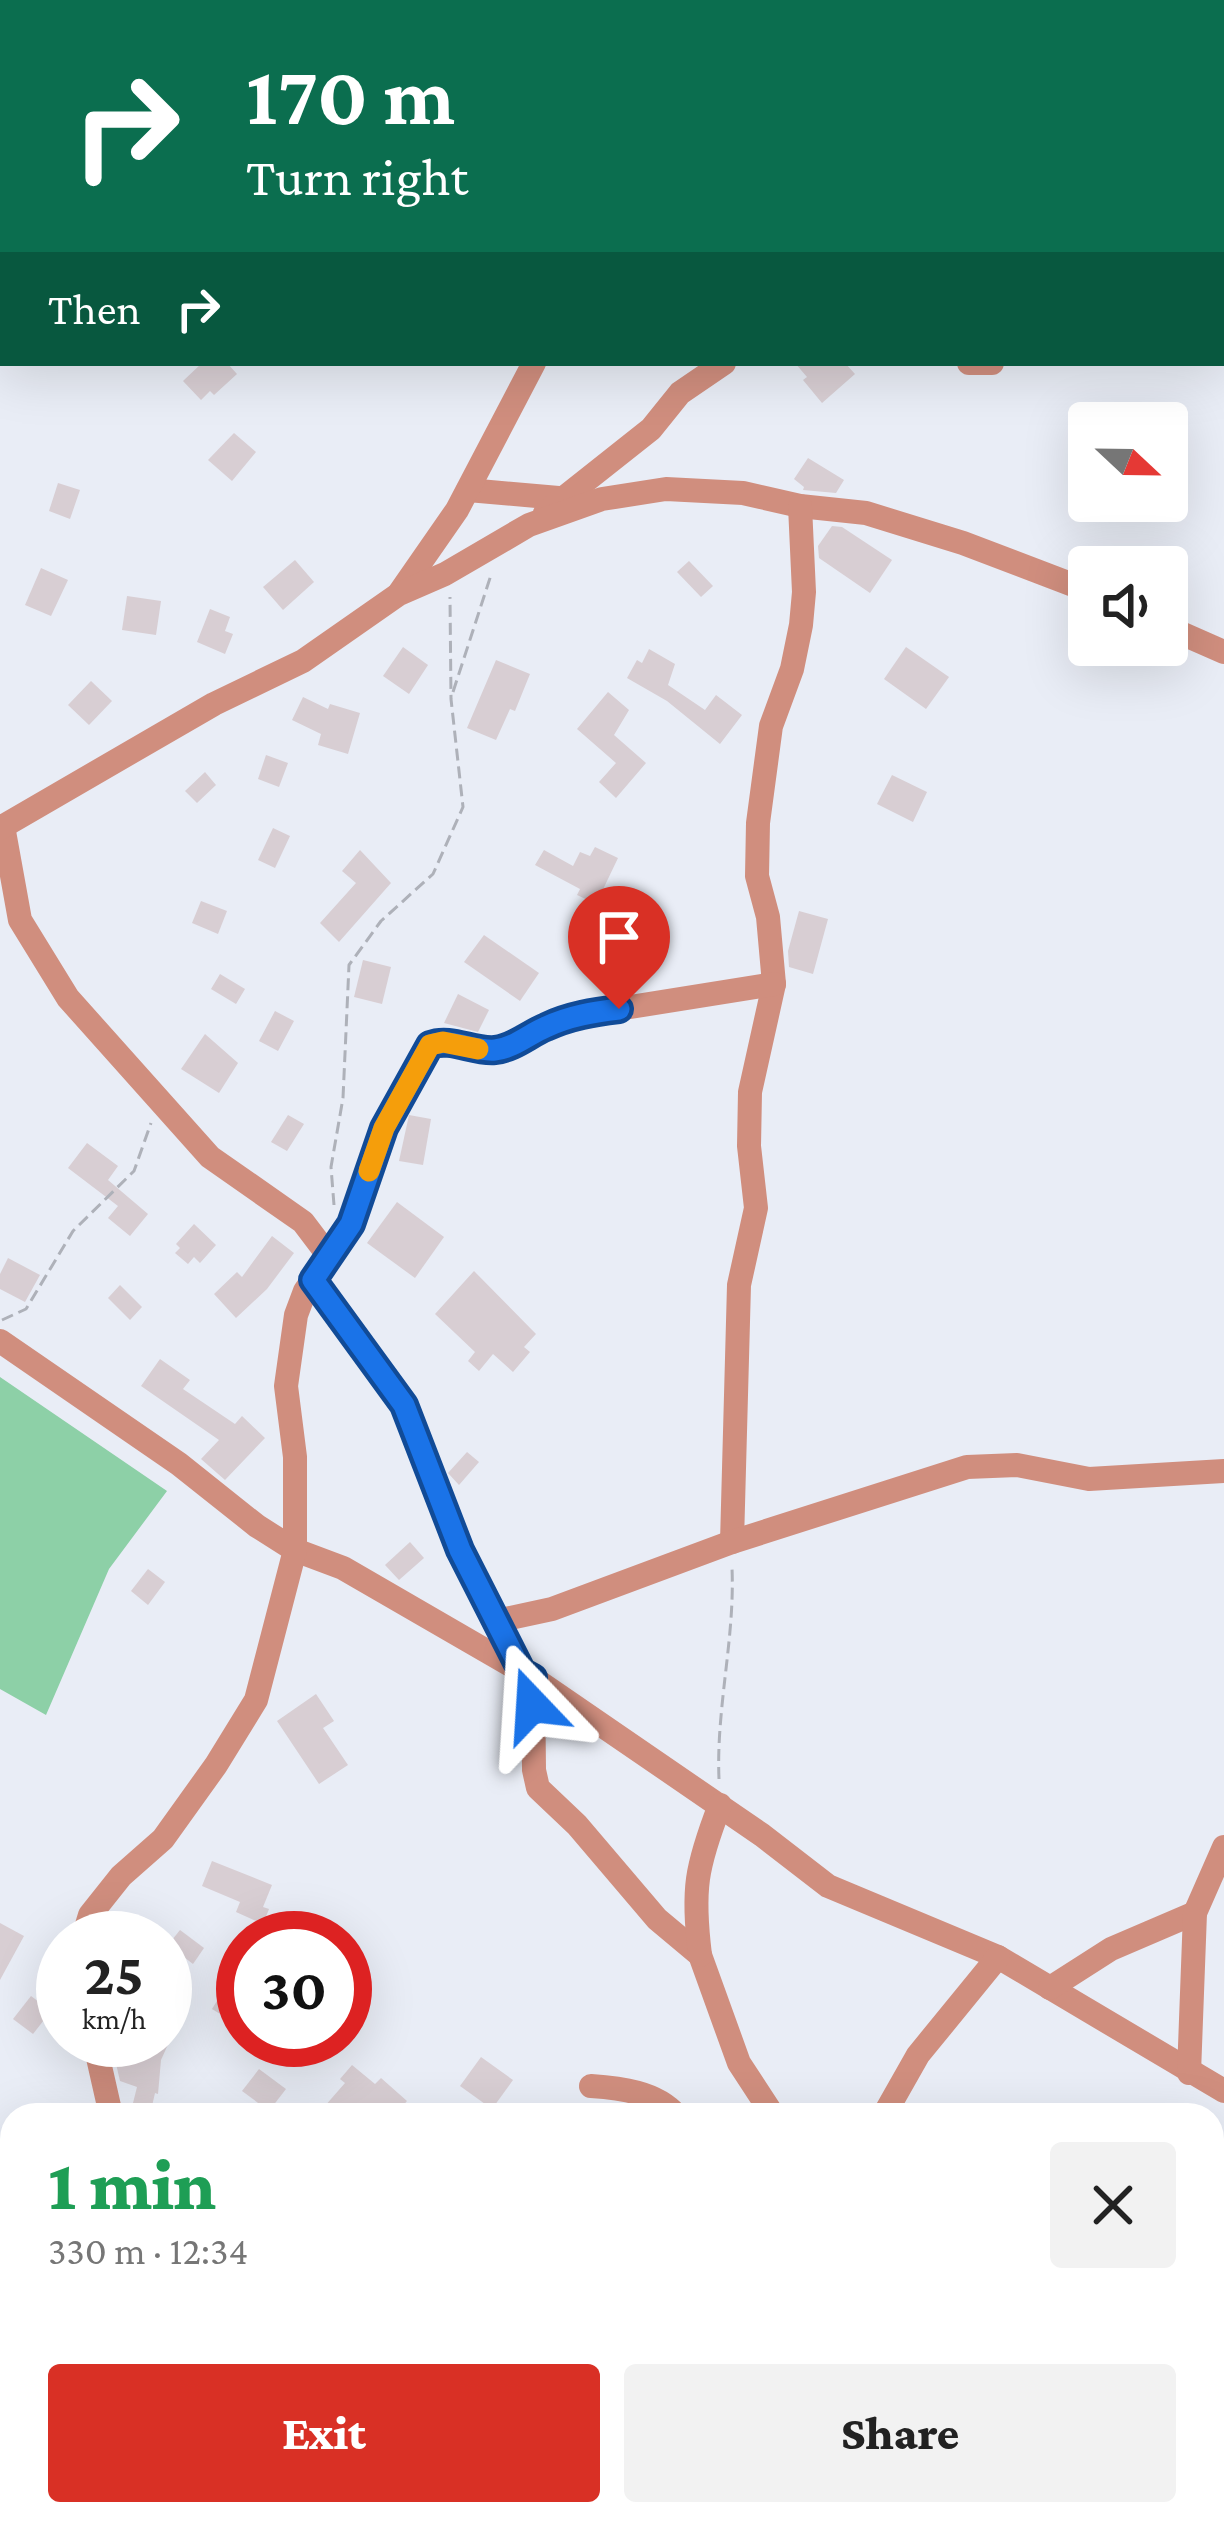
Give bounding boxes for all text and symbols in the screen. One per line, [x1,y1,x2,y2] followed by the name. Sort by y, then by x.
[48,48,204,204] icon: right
[246,49,455,142] text: 170 m
[246,147,468,207] text: Turn right
[165,276,231,342] icon: right
[48,284,141,334] text: Then
[1068,402,1188,522] north arrow
[1068,402,1188,666] map controls
[1068,546,1188,666] button: sound
[568,886,670,1009] pin
[586,904,652,970] icon: arrive
[469,1642,595,1768] position arrow
[216,1911,372,2067] speed limit sign: 30
[84,1940,144,2007] text: 25
[82,2002,146,2035] text: km/h
[1050,2142,1176,2268] button: close
[48,2144,216,2224] text: 1 min
[48,2229,248,2272] text: 330 m · 12:34
[48,2364,600,2502] button: Exit
[624,2364,1176,2502] button: Share

